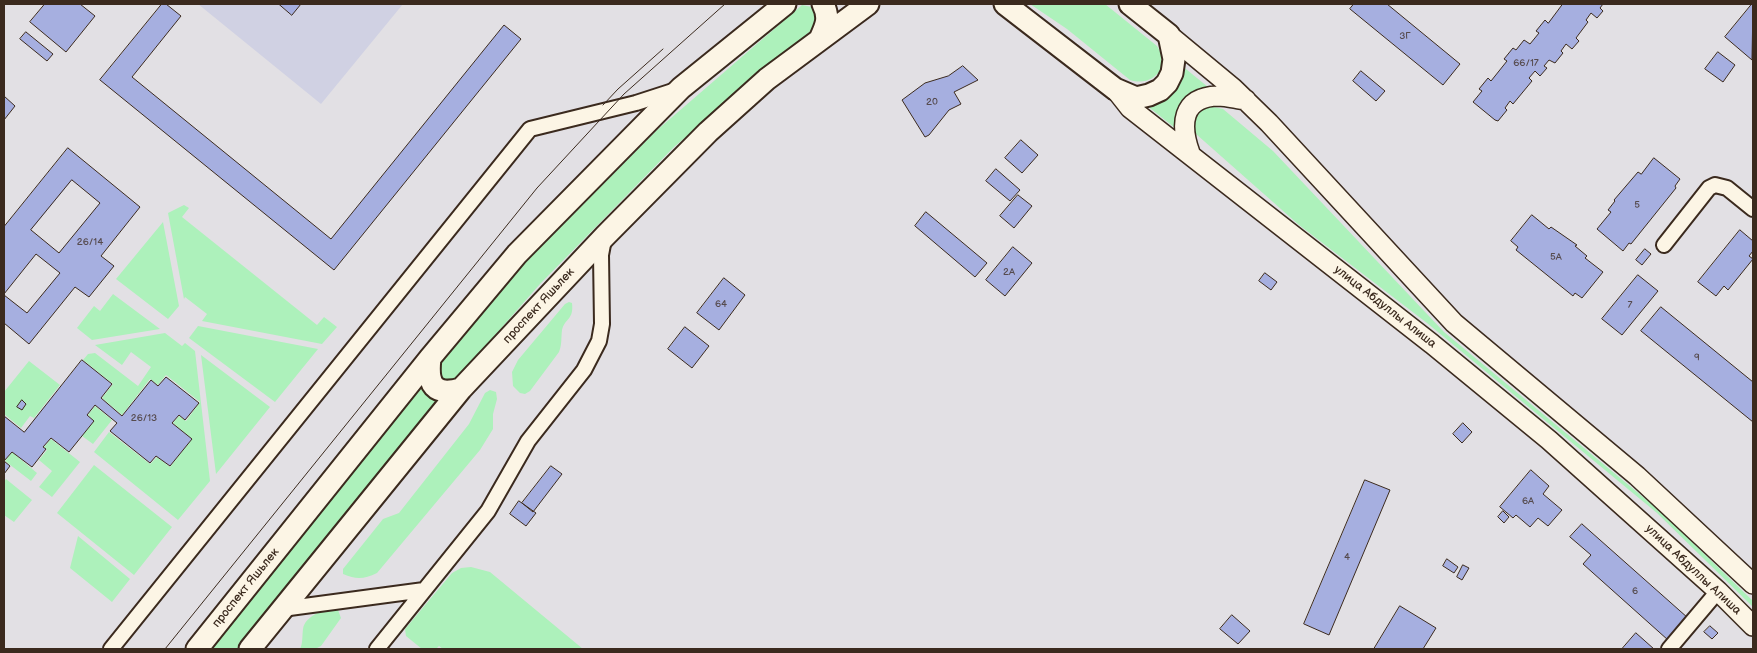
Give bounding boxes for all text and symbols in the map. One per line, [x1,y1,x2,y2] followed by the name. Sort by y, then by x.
[1399,30,1411,42] house number: 3Г
[1513,57,1539,69] house number: 66/17
[926,96,938,108] house number: 20
[1634,199,1640,211] house number: 5
[77,236,103,248] house number: 26/14
[1550,251,1562,263] house number: 5А
[1331,263,1439,351] street label: улица Абдуллы Алиша
[500,265,578,347] street label: проспект Яшьлек
[1003,266,1015,278] house number: 2А
[715,298,727,310] house number: 64
[1628,299,1632,311] house number: 7
[1694,351,1700,363] house number: 9
[131,412,157,424] house number: 26/13
[1522,495,1534,507] house number: 6А
[1642,522,1744,618] street label: улица Абдуллы Алиша
[210,545,282,631] street label: проспект Яшьлек
[1344,551,1350,563] house number: 4
[1632,585,1638,597] house number: 6

